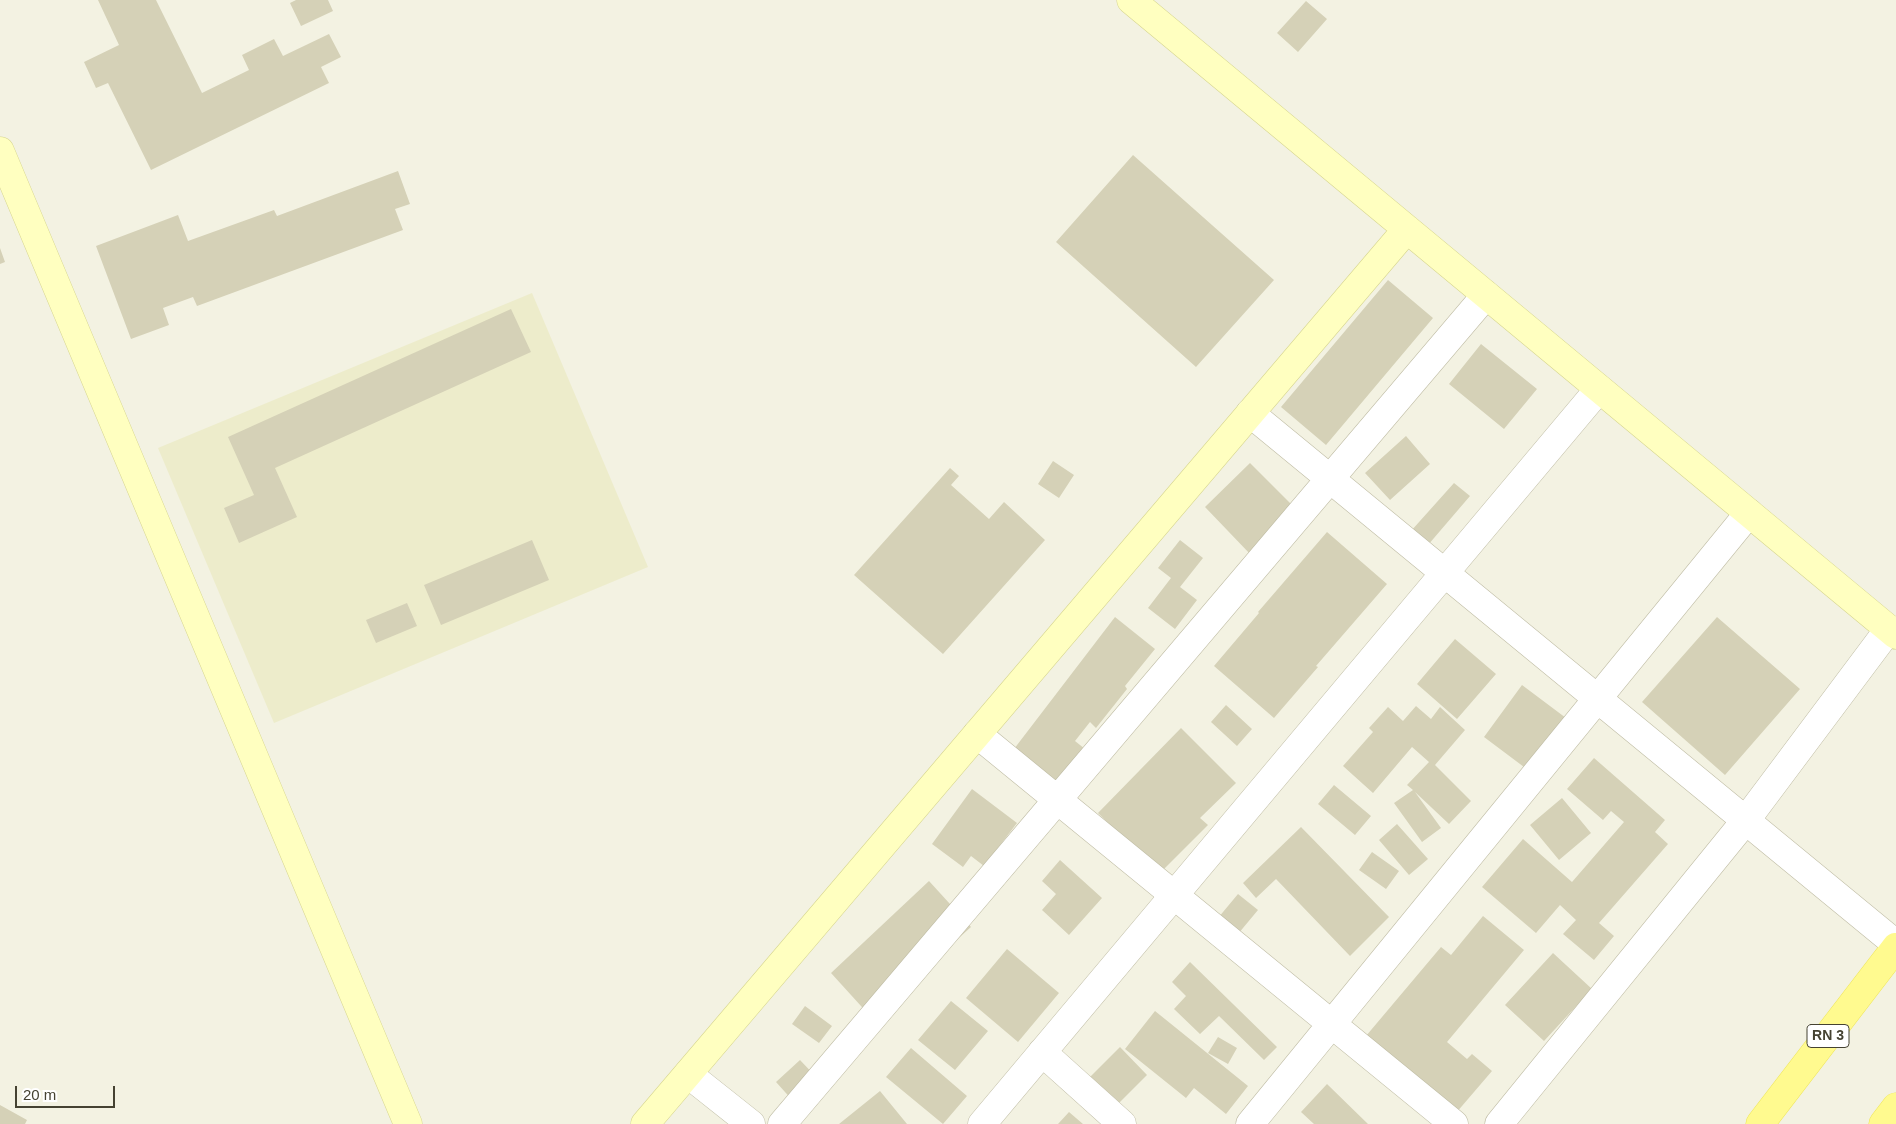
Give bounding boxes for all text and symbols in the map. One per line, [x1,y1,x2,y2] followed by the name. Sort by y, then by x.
[1807,1024,1849,1048] road number: RN 3
[18,1076,118,1108] scale bar
[23,1086,56,1103] text: 20 m

